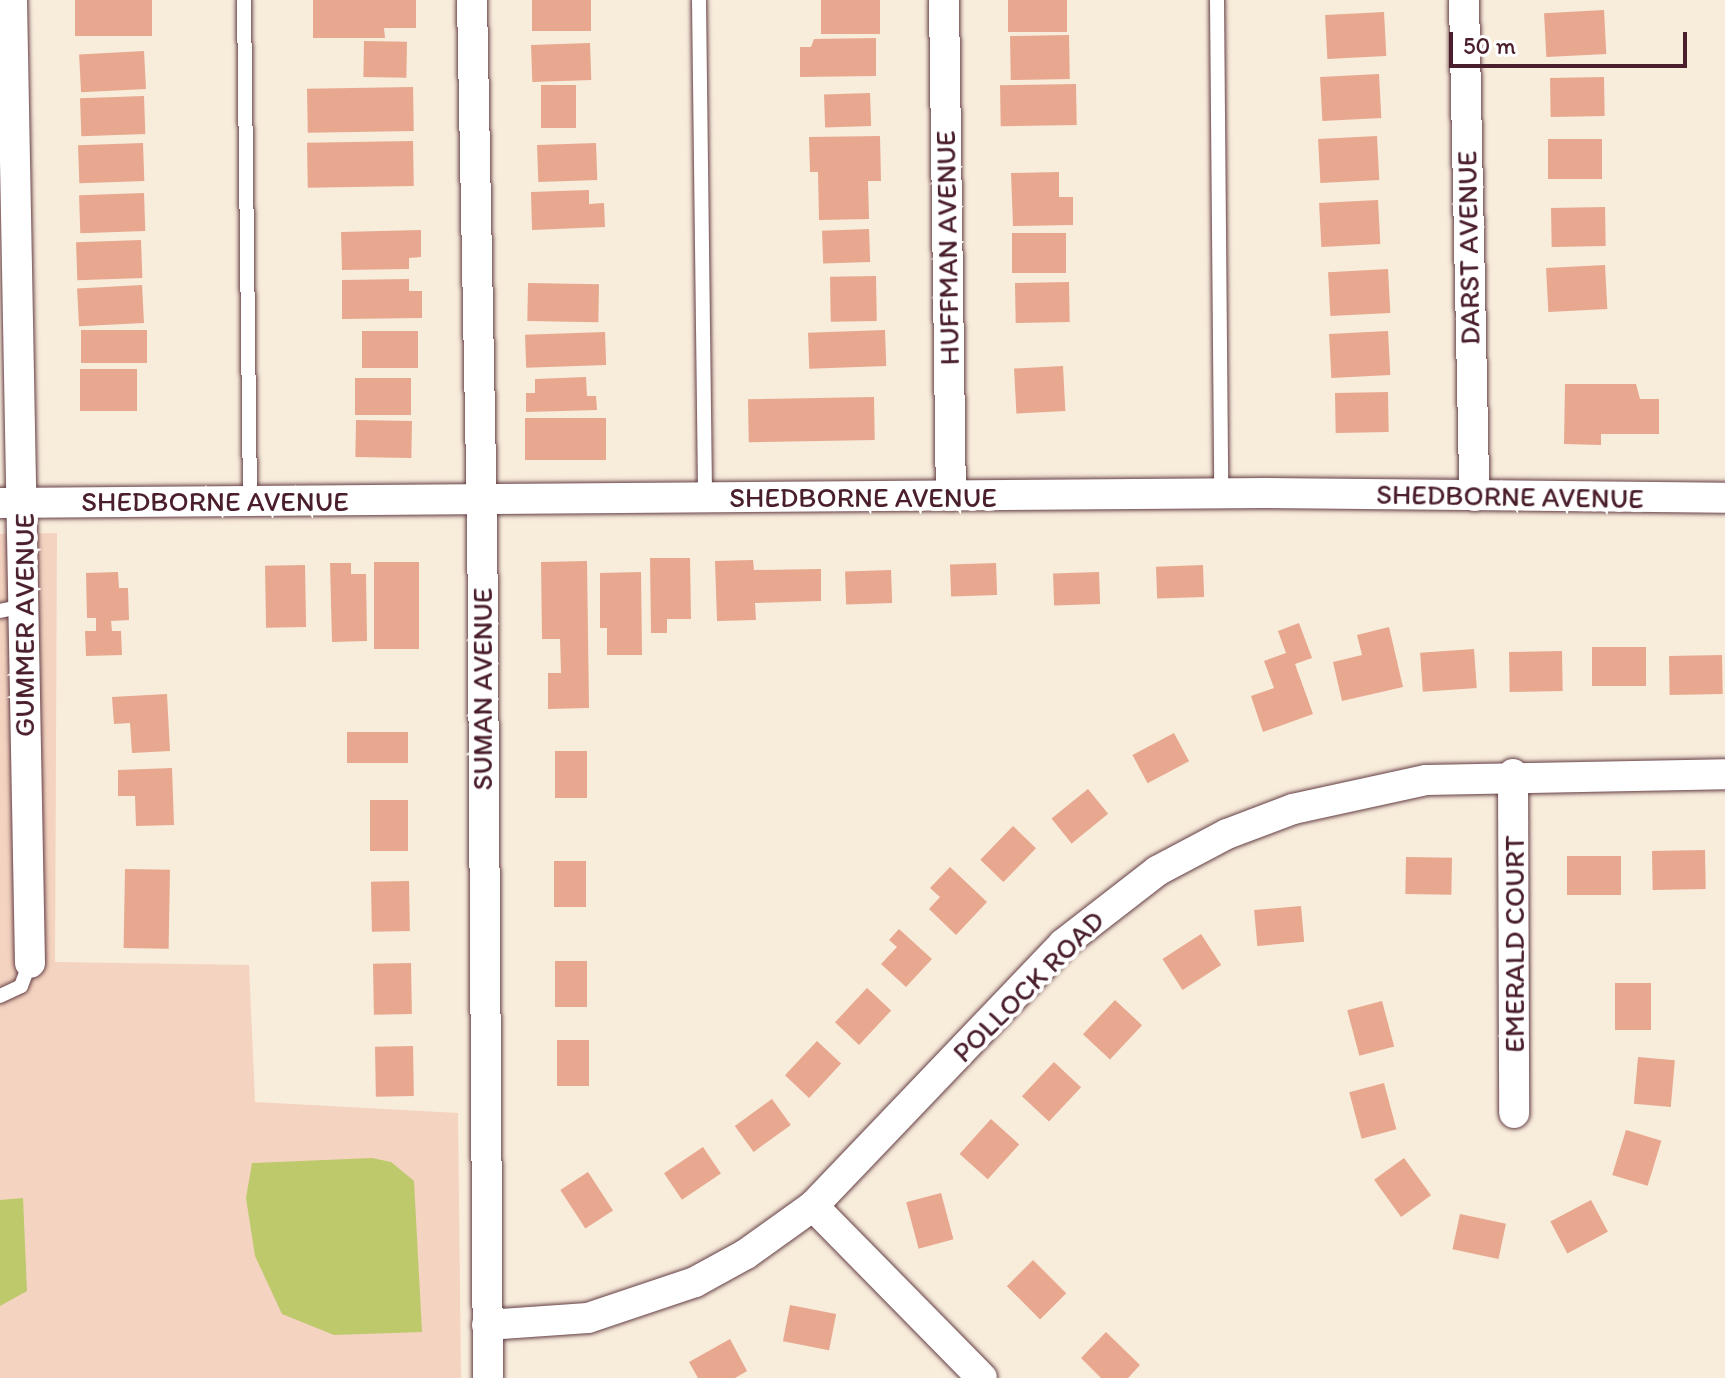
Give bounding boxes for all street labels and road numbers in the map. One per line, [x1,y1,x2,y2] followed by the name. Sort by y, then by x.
[928,131,966,365] street label: HUFFMAN AVENUE
[1450,151,1486,345] street label: DARST AVENUE
[1376,477,1644,515] street label: SHEDBORNE AVENUE
[729,480,997,514] street label: SHEDBORNE AVENUE
[81,484,349,518] street label: SHEDBORNE AVENUE
[7,513,41,737] street label: GUMMER AVENUE
[465,588,499,790] street label: SUMAN AVENUE
[1497,835,1531,1053] street label: EMERALD COURT
[946,904,1110,1068] street label: POLLOCK ROAD

